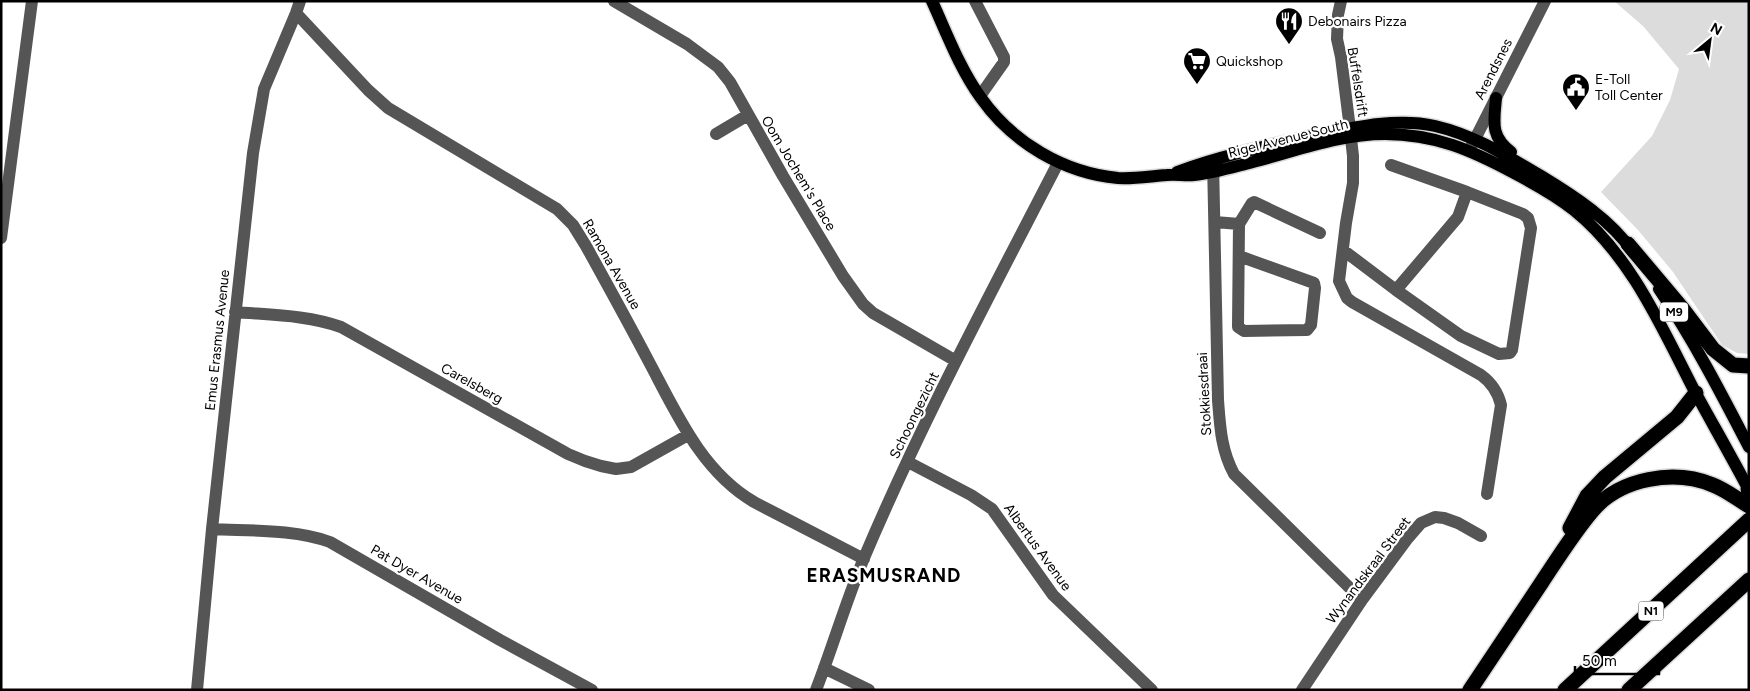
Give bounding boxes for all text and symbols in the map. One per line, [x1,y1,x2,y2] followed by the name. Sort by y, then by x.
[1274,6,1304,45] restaurant icon: Debonairs Pizza
[1308,13,1407,30] place label: Debonairs Pizza
[1685,15,1735,65] north arrow
[1707,19,1725,39] text: N
[1471,36,1516,103] street label: Arendsnes
[1182,46,1212,85] supermarket icon: Quickshop
[1344,46,1371,118] street label: Buffelsdrift
[1216,53,1283,70] place label: Quickshop
[1595,71,1663,104] place label: E-Toll Toll Center
[1561,72,1591,111] public building icon: E-Toll Toll Center
[758,113,840,234] street label: Oom Jochem's Place
[1226,115,1350,162] street label: Rigel Avenue South
[579,216,645,313] street label: Ramona Avenue
[202,268,233,411] street label: Emus Erasmus Avenue
[1660,302,1688,322] road number: M9
[1194,352,1215,436] street label: Stokkiesdraai
[438,360,506,407] street label: Carelsberg
[886,369,943,462] street label: Schoongezicht
[1000,500,1075,594] street label: Albertus Avenue
[1323,513,1414,627] street label: Wynandskraal Street
[368,541,466,608] street label: Pat Dyer Avenue
[807,564,961,587] district label: ERASMUSRAND
[1638,602,1664,620] road number: N1
[1575,644,1659,676] scale bar
[1582,652,1617,670] text: 50 m

